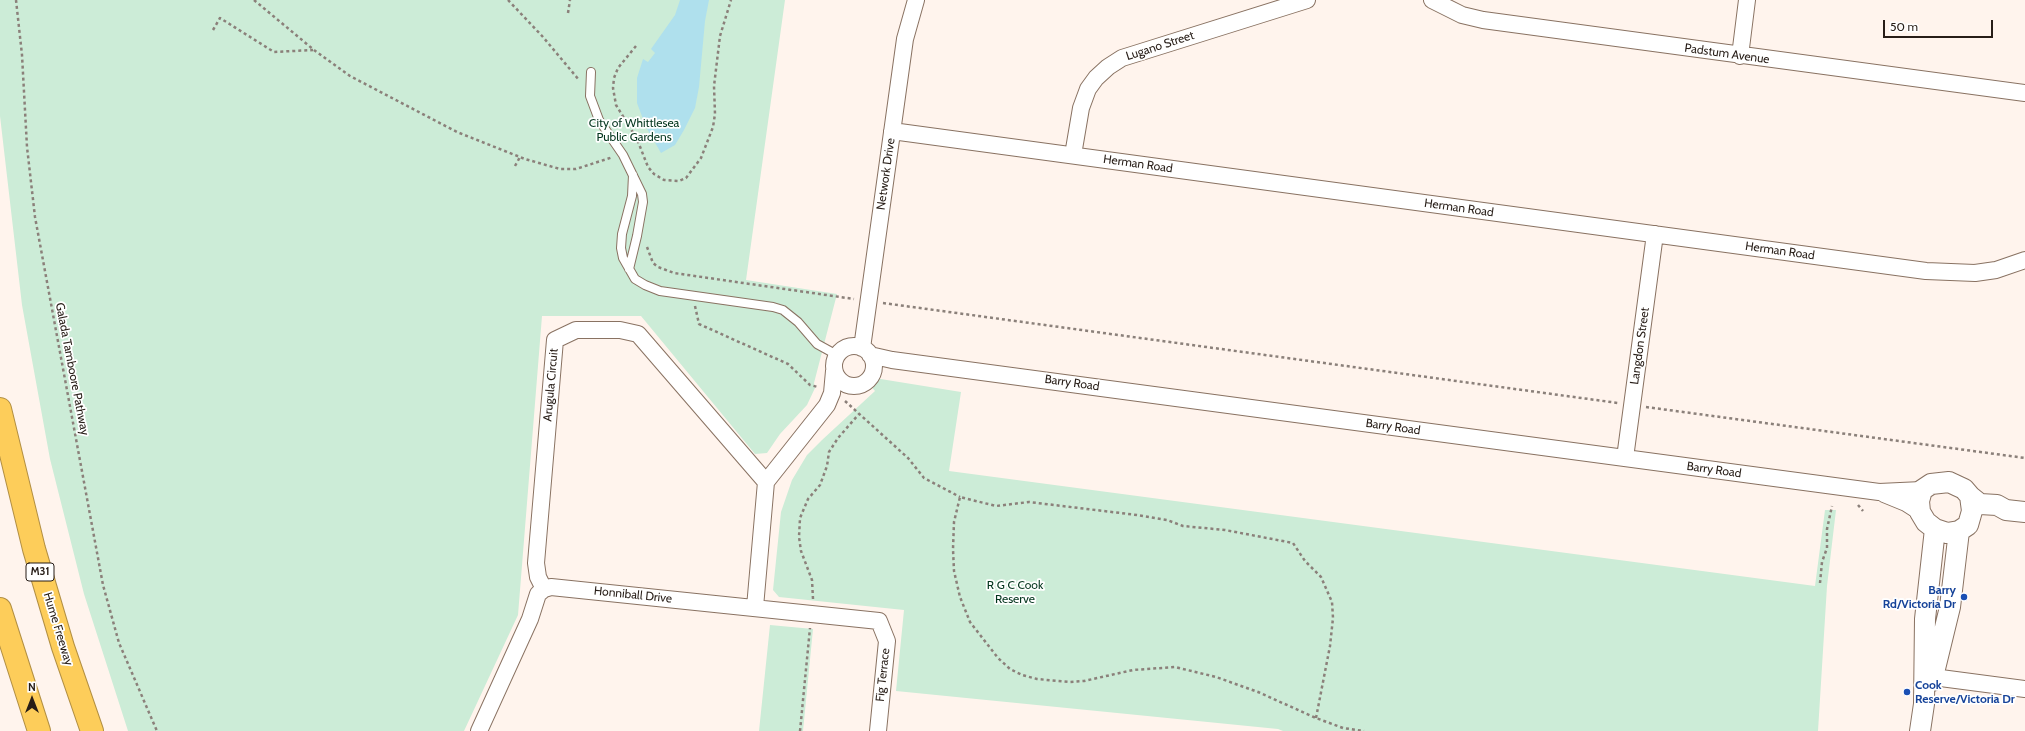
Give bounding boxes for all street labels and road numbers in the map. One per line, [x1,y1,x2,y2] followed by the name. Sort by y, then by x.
[1124,28,1196,64] street label: Lugano Street
[1684,41,1770,67] street label: Padstum Avenue
[874,137,898,211] street label: Network Drive
[1102,152,1174,176] street label: Herman Road
[1423,196,1495,220] street label: Herman Road
[1744,239,1816,263] street label: Herman Road
[52,301,92,437] street label: Galada Tamboore Pathway
[1627,306,1653,386] street label: Langdon Street
[541,348,561,422] street label: Arugula Circuit
[1044,372,1100,394] street label: Barry Road
[1365,416,1421,438] street label: Barry Road
[1686,459,1742,481] street label: Barry Road
[26,563,54,581] road number: M31
[593,584,673,606] street label: Honniball Drive
[40,591,76,667] street label: Hume Freeway
[873,648,893,702] street label: Fig Terrace

